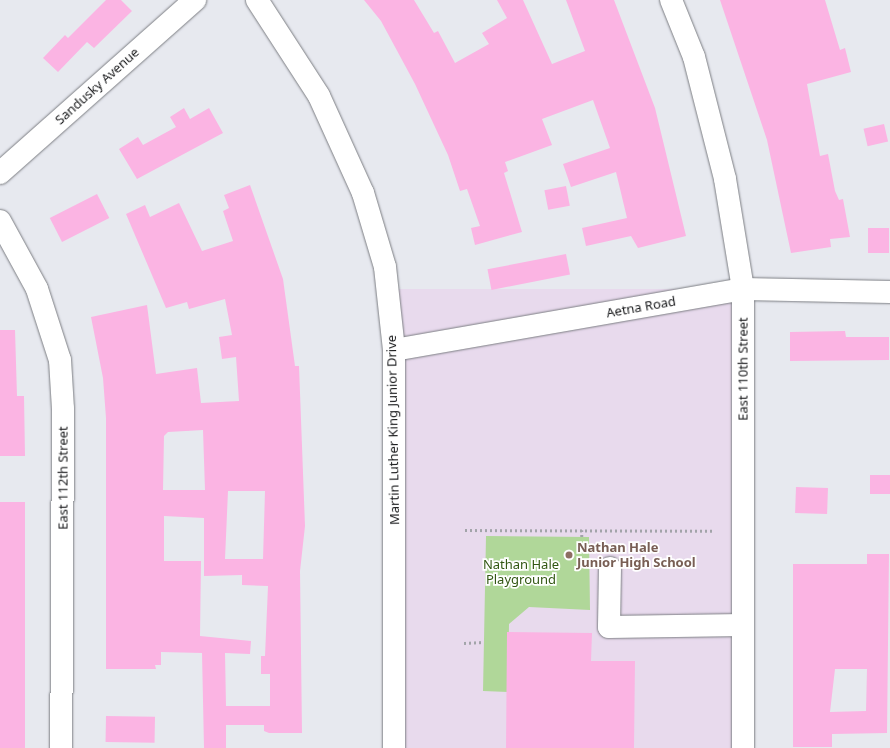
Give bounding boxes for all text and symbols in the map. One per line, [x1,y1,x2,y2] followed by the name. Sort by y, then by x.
[52,44,142,128] street label: Sandusky Avenue
[605,293,677,321] street label: Aetna Road
[735,317,751,421] street label: East 110th Street
[384,335,402,525] street label: Martin Luther King Junior Drive
[55,426,71,530] street label: East 112th Street
[577,540,696,571] place label: Nathan Hale Junior High School
[564,550,574,560] marker: Nathan Hale Junior High School
[483,557,559,588] park label: Nathan Hale Playground

